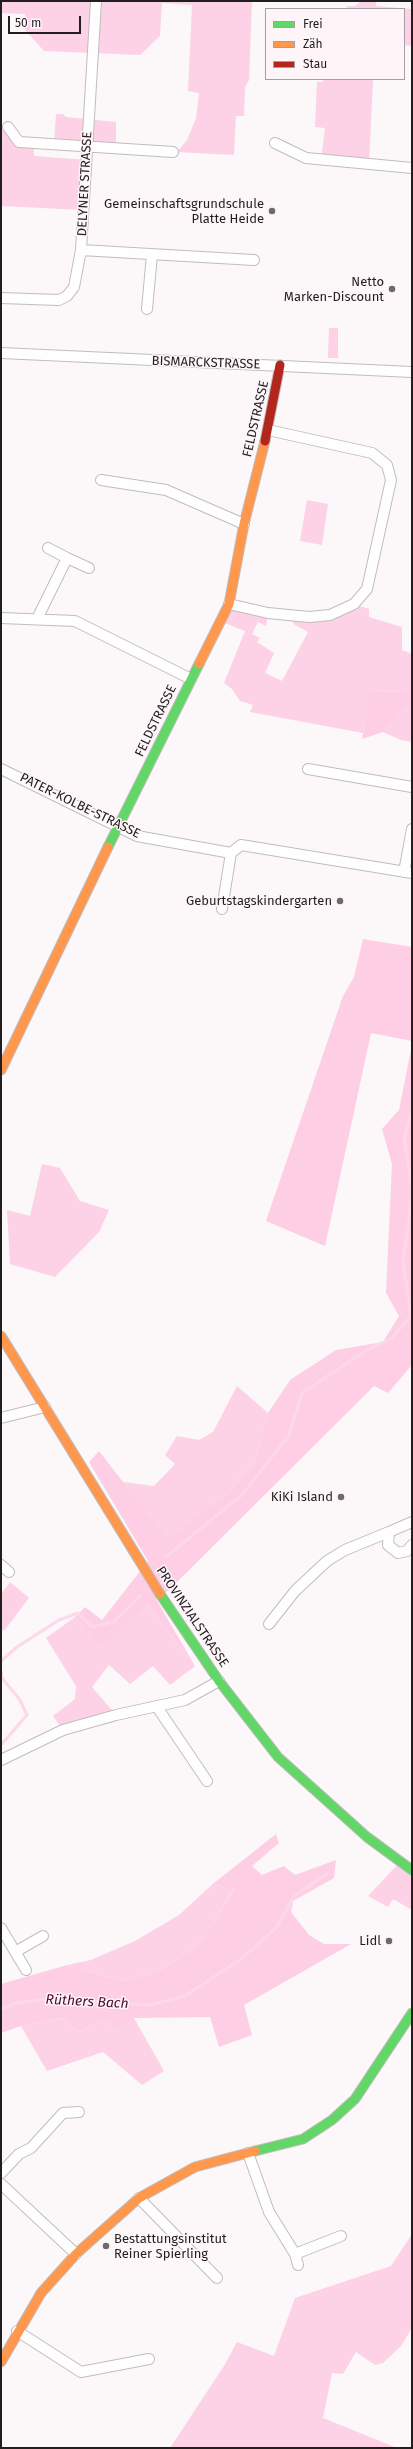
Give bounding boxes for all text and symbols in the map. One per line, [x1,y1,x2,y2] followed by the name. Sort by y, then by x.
[10,8,83,34] scale bar
[265,8,405,80] legend
[15,16,41,30] text: 50 m
[303,17,323,31] text: Frei
[303,37,323,51] text: Zäh
[303,57,327,71] text: Stau
[74,131,96,237] street label: DELYNER STRASSE
[104,196,264,227] place label: Gemeinschaftsgrundschule Platte Heide
[267,206,277,216] marker: Gemeinschaftsgrundschule Platte Heide
[284,274,384,305] place label: Netto Marken-Discount
[387,284,397,294] marker: Netto Marken-Discount
[151,353,261,373] street label: BISMARCKSTRASSE
[240,379,272,459] street label: FELDSTRASSE
[132,683,180,759] street label: FELDSTRASSE
[17,770,143,842] street label: PATER-KOLBE-STRASSE
[186,893,332,909] place label: Geburtstagskindergarten
[335,896,345,906] marker: Geburtstagskindergarten
[271,1489,333,1505] place label: KiKi Island
[336,1492,346,1502] marker: KiKi Island
[152,1564,232,1670] street label: PROVINZIALSTRASSE
[359,1933,381,1949] place label: Lidl
[384,1936,394,1946] marker: Lidl
[45,1991,129,2013] water label: Rüthers Bach
[114,2231,227,2262] place label: Bestattungsinstitut Reiner Spierling
[101,2241,111,2251] marker: Bestattungsinstitut Reiner Spierling

